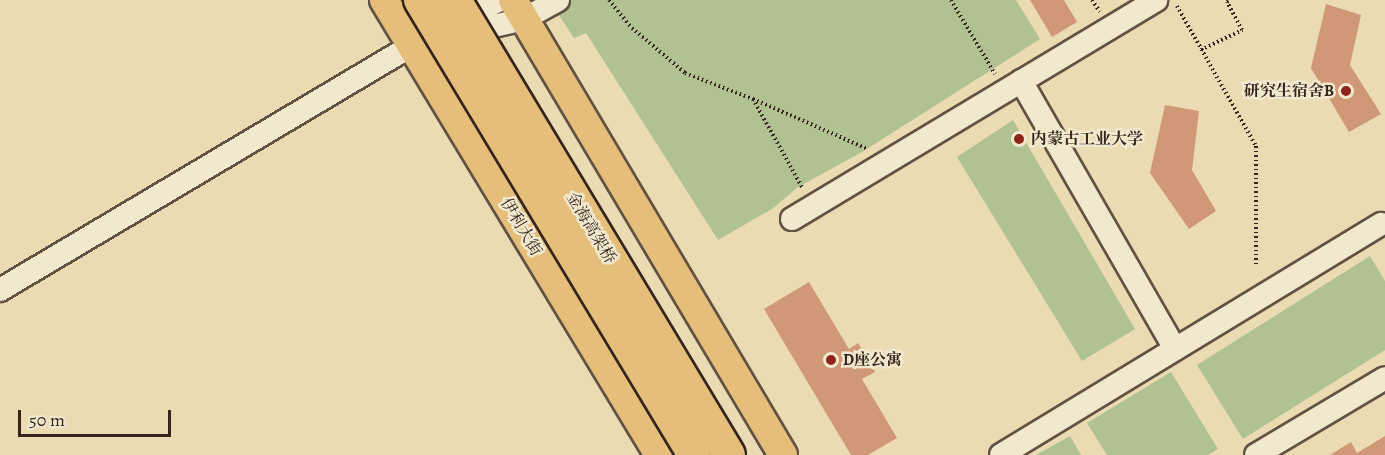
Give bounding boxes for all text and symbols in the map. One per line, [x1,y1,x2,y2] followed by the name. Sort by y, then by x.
[1244,81,1334,101] place label: 研究生宿舍B
[1339,84,1353,98] marker: 研究生宿舍B
[1031,129,1143,149] place label: 内蒙古工业大学
[1012,132,1026,146] marker: 内蒙古工业大学
[562,189,620,267] street label: 金海高架桥
[496,195,546,259] street label: 伊利大街
[843,350,902,370] place label: D座公寓
[824,353,838,367] marker: D座公寓
[21,398,174,436] scale bar
[29,408,65,432] text: 50 m

